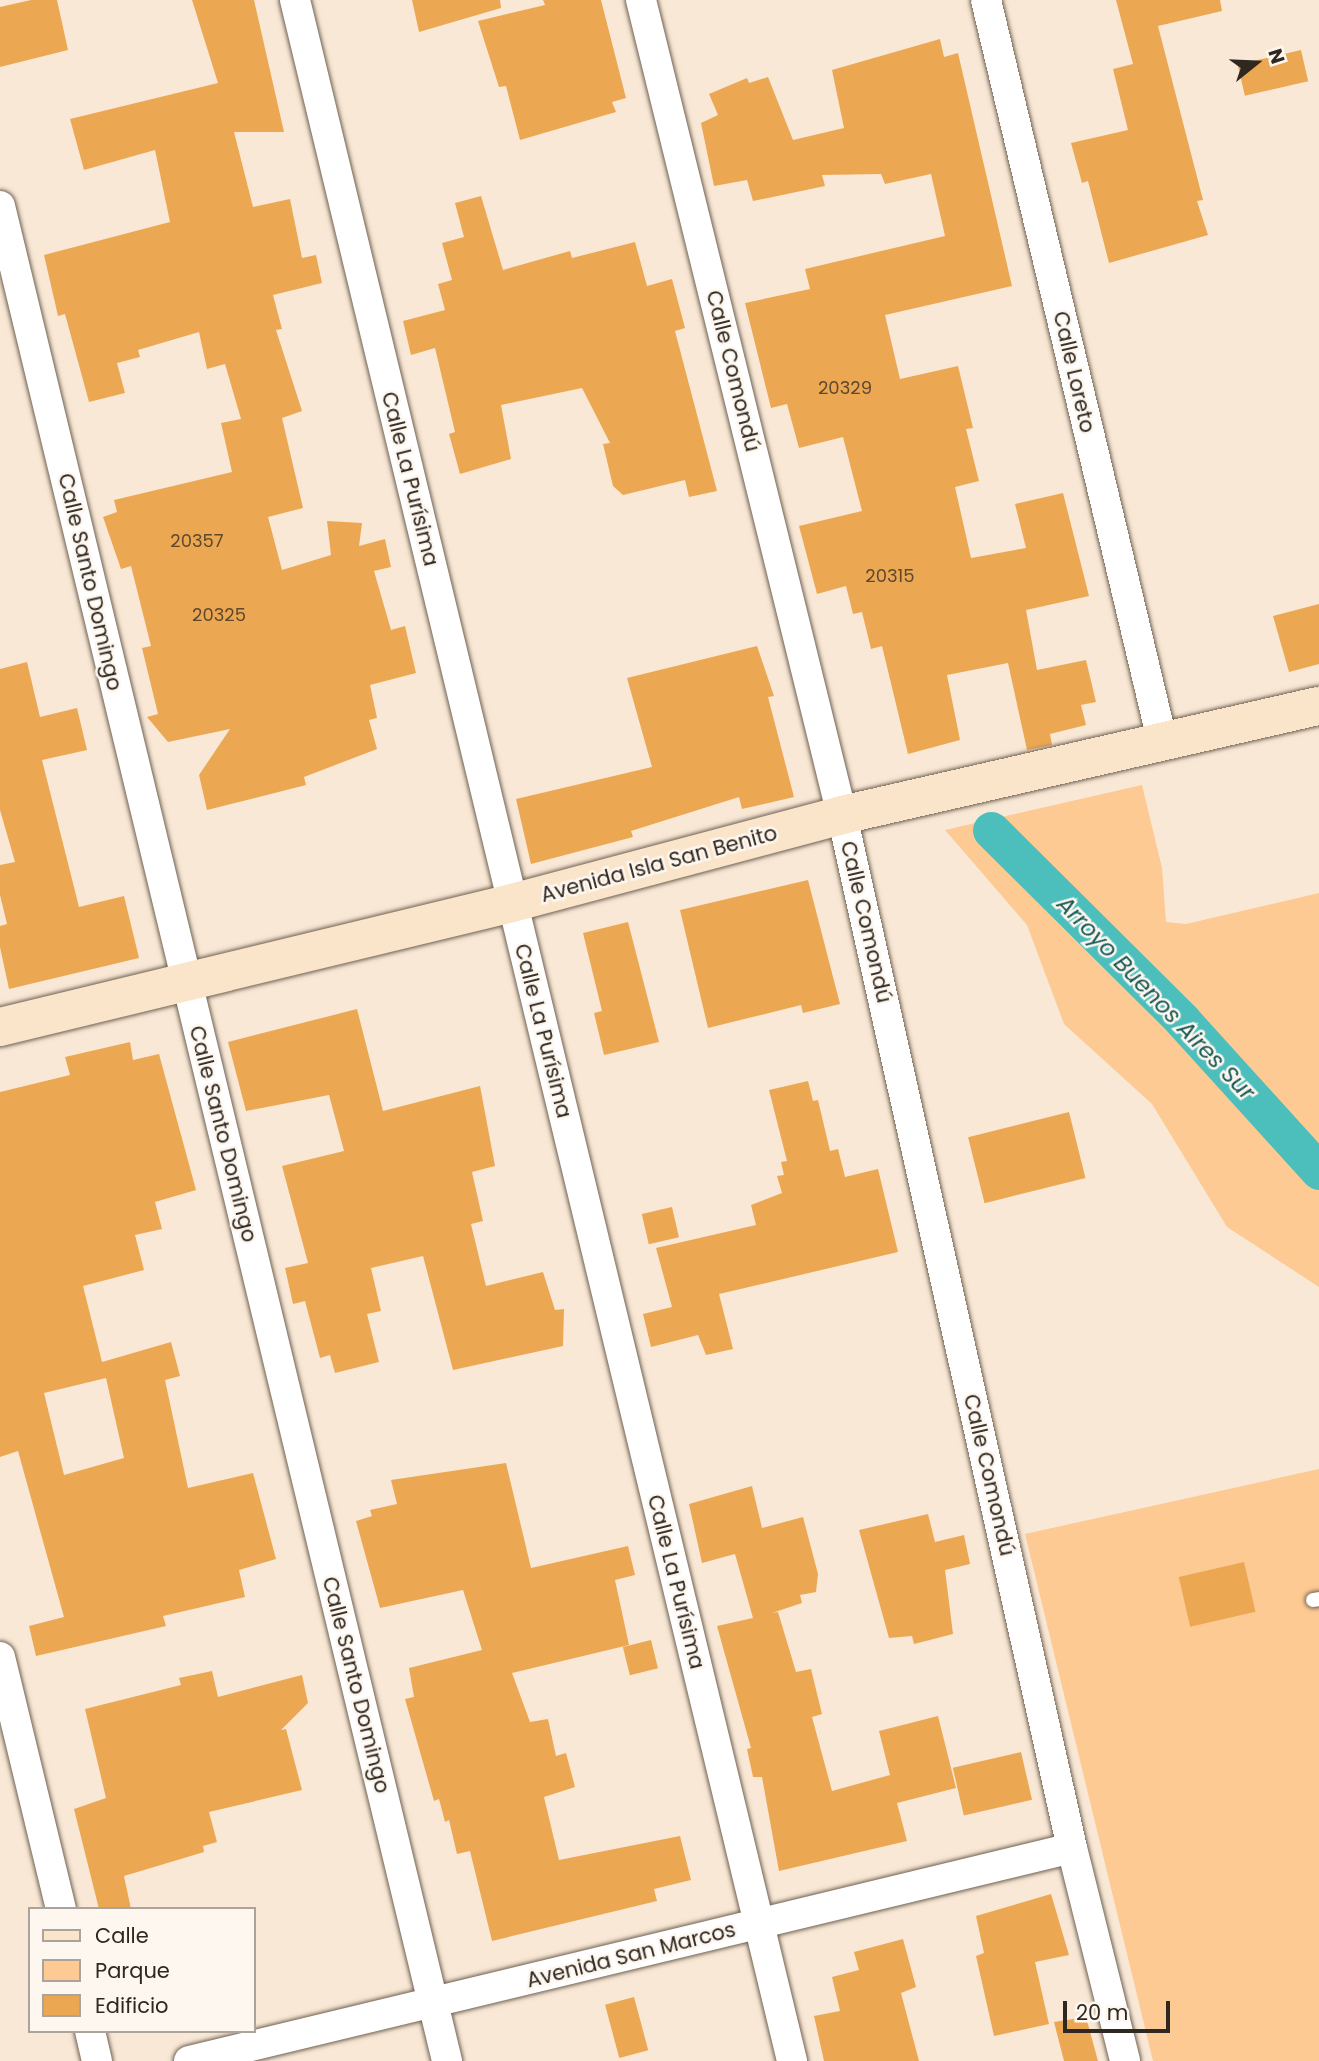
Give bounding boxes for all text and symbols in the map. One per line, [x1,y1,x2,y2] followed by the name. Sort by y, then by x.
[1221,28,1291,98] north arrow
[1261,45,1291,67] text: N
[701,288,765,454] street label: Calle Comondú
[1048,309,1100,435] street label: Calle Loreto
[818,377,872,399] house number: 20329
[376,389,444,569] street label: Calle La Purísima
[53,471,127,693] street label: Calle Santo Domingo
[170,530,224,552] house number: 20357
[865,565,915,587] house number: 20315
[192,604,246,626] house number: 20325
[538,820,780,908] street label: Avenida Isla San Benito
[835,839,897,1005] street label: Calle Comondú
[1051,890,1261,1106] water label: Arroyo Buenos Aires Sur
[509,941,577,1121] street label: Calle La Purísima
[184,1023,262,1245] street label: Calle Santo Domingo
[958,1392,1020,1558] street label: Calle Comondú
[642,1492,710,1672] street label: Calle La Purísima
[317,1574,395,1796] street label: Calle Santo Domingo
[28,1907,256,2033] legend
[524,1917,738,1993] street label: Avenida San Marcos
[95,1921,149,1950] text: Calle
[95,1956,170,1985] text: Parque
[1067,1988,1174,2032] scale bar
[95,1991,169,2020] text: Edificio
[1076,1998,1129,2027] text: 20 m

